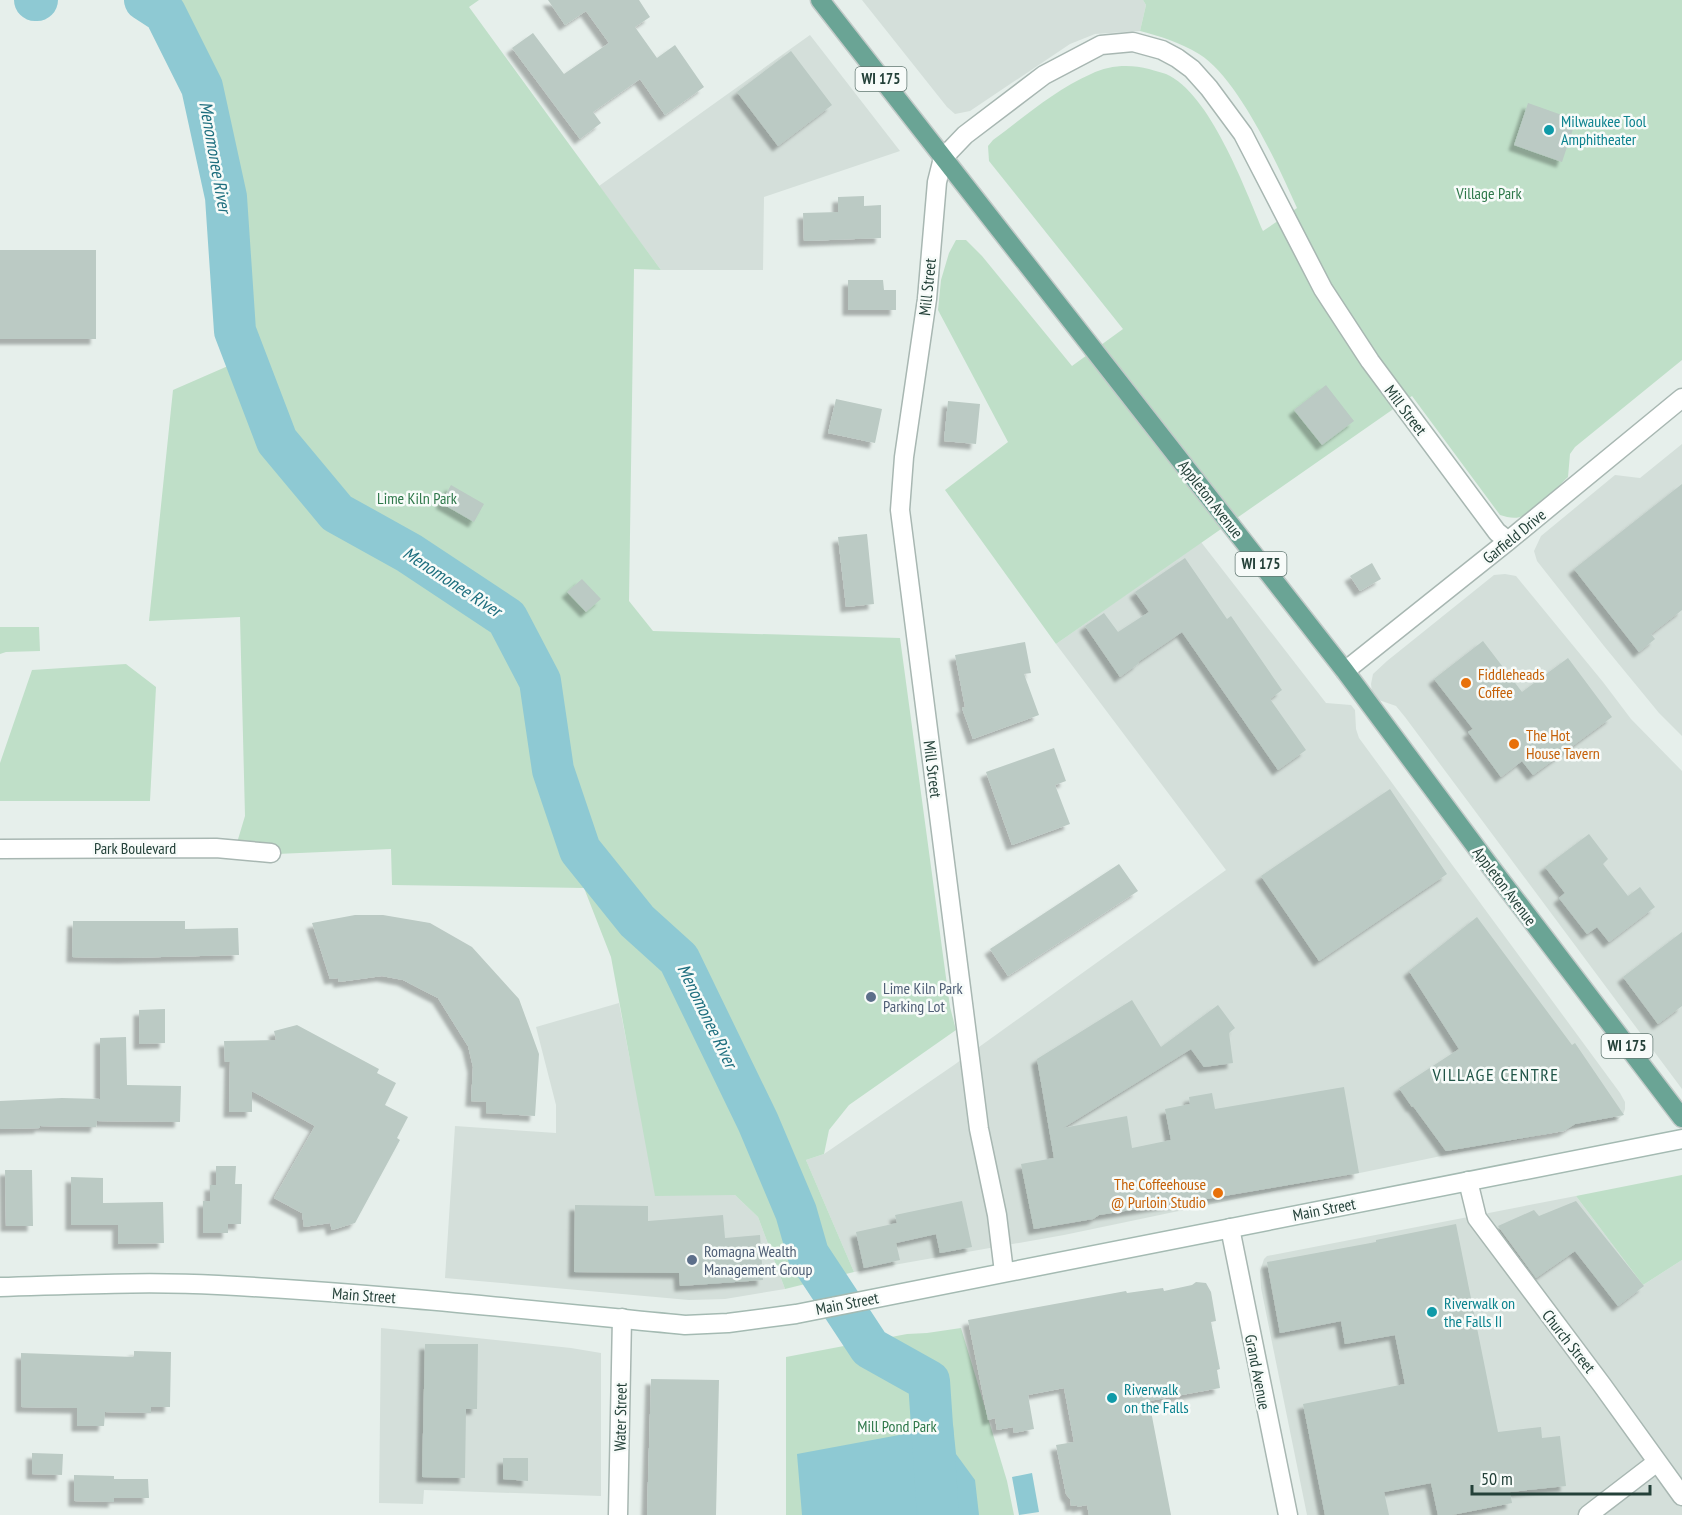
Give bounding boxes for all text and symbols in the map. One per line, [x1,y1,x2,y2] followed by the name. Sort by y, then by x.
[856,67,906,91] road number: WI 175
[194,100,237,217] water label: Menomonee River
[1561,111,1647,149] place label: Milwaukee Tool Amphitheater
[1542,123,1556,137] marker: Milwaukee Tool Amphitheater
[1455,183,1522,203] park label: Village Park
[914,257,940,317] street label: Mill Street
[1381,381,1432,440] street label: Mill Street
[1174,456,1248,542] street label: Appleton Avenue
[377,488,458,508] park label: Lime Kiln Park
[1478,505,1550,567] street label: Garfield Drive
[399,541,508,624] water label: Menomonee River
[1236,552,1286,576] road number: WI 175
[1478,664,1545,702] place label: Fiddleheads Coffee
[1459,676,1473,690] marker: Fiddleheads Coffee
[1526,725,1600,763] place label: The Hot House Tavern
[1507,737,1521,751] marker: The Hot House Tavern
[920,739,947,799] street label: Mill Street
[94,838,176,858] street label: Park Boulevard
[1469,843,1541,929] street label: Appleton Avenue
[672,960,744,1074] water label: Menomonee River
[883,978,964,1016] place label: Lime Kiln Park Parking Lot
[864,990,878,1004] marker: Lime Kiln Park Parking Lot
[1602,1034,1652,1058] road number: WI 175
[1431,1063,1560,1086] district label: VILLAGE CENTRE
[1111,1174,1206,1212] place label: The Coffeehouse @ Purloin Studio
[1211,1186,1225,1200] marker: The Coffeehouse @ Purloin Studio
[1291,1193,1358,1225] street label: Main Street
[704,1241,812,1279] place label: Romagna Wealth Management Group
[685,1253,699,1267] marker: Romagna Wealth Management Group
[332,1283,397,1307] street label: Main Street
[814,1287,881,1319] street label: Main Street
[1444,1293,1515,1331] place label: Riverwalk on the Falls II
[1425,1305,1439,1319] marker: Riverwalk on the Falls II
[1538,1305,1600,1377] street label: Church Street
[1241,1333,1275,1411] street label: Grand Avenue
[1124,1379,1189,1417] place label: Riverwalk on the Falls
[609,1382,631,1451] street label: Water Street
[1105,1391,1119,1405] marker: Riverwalk on the Falls
[857,1416,937,1436] park label: Mill Pond Park
[1472,1458,1650,1496] scale bar
[1481,1467,1513,1490] text: 50 m

